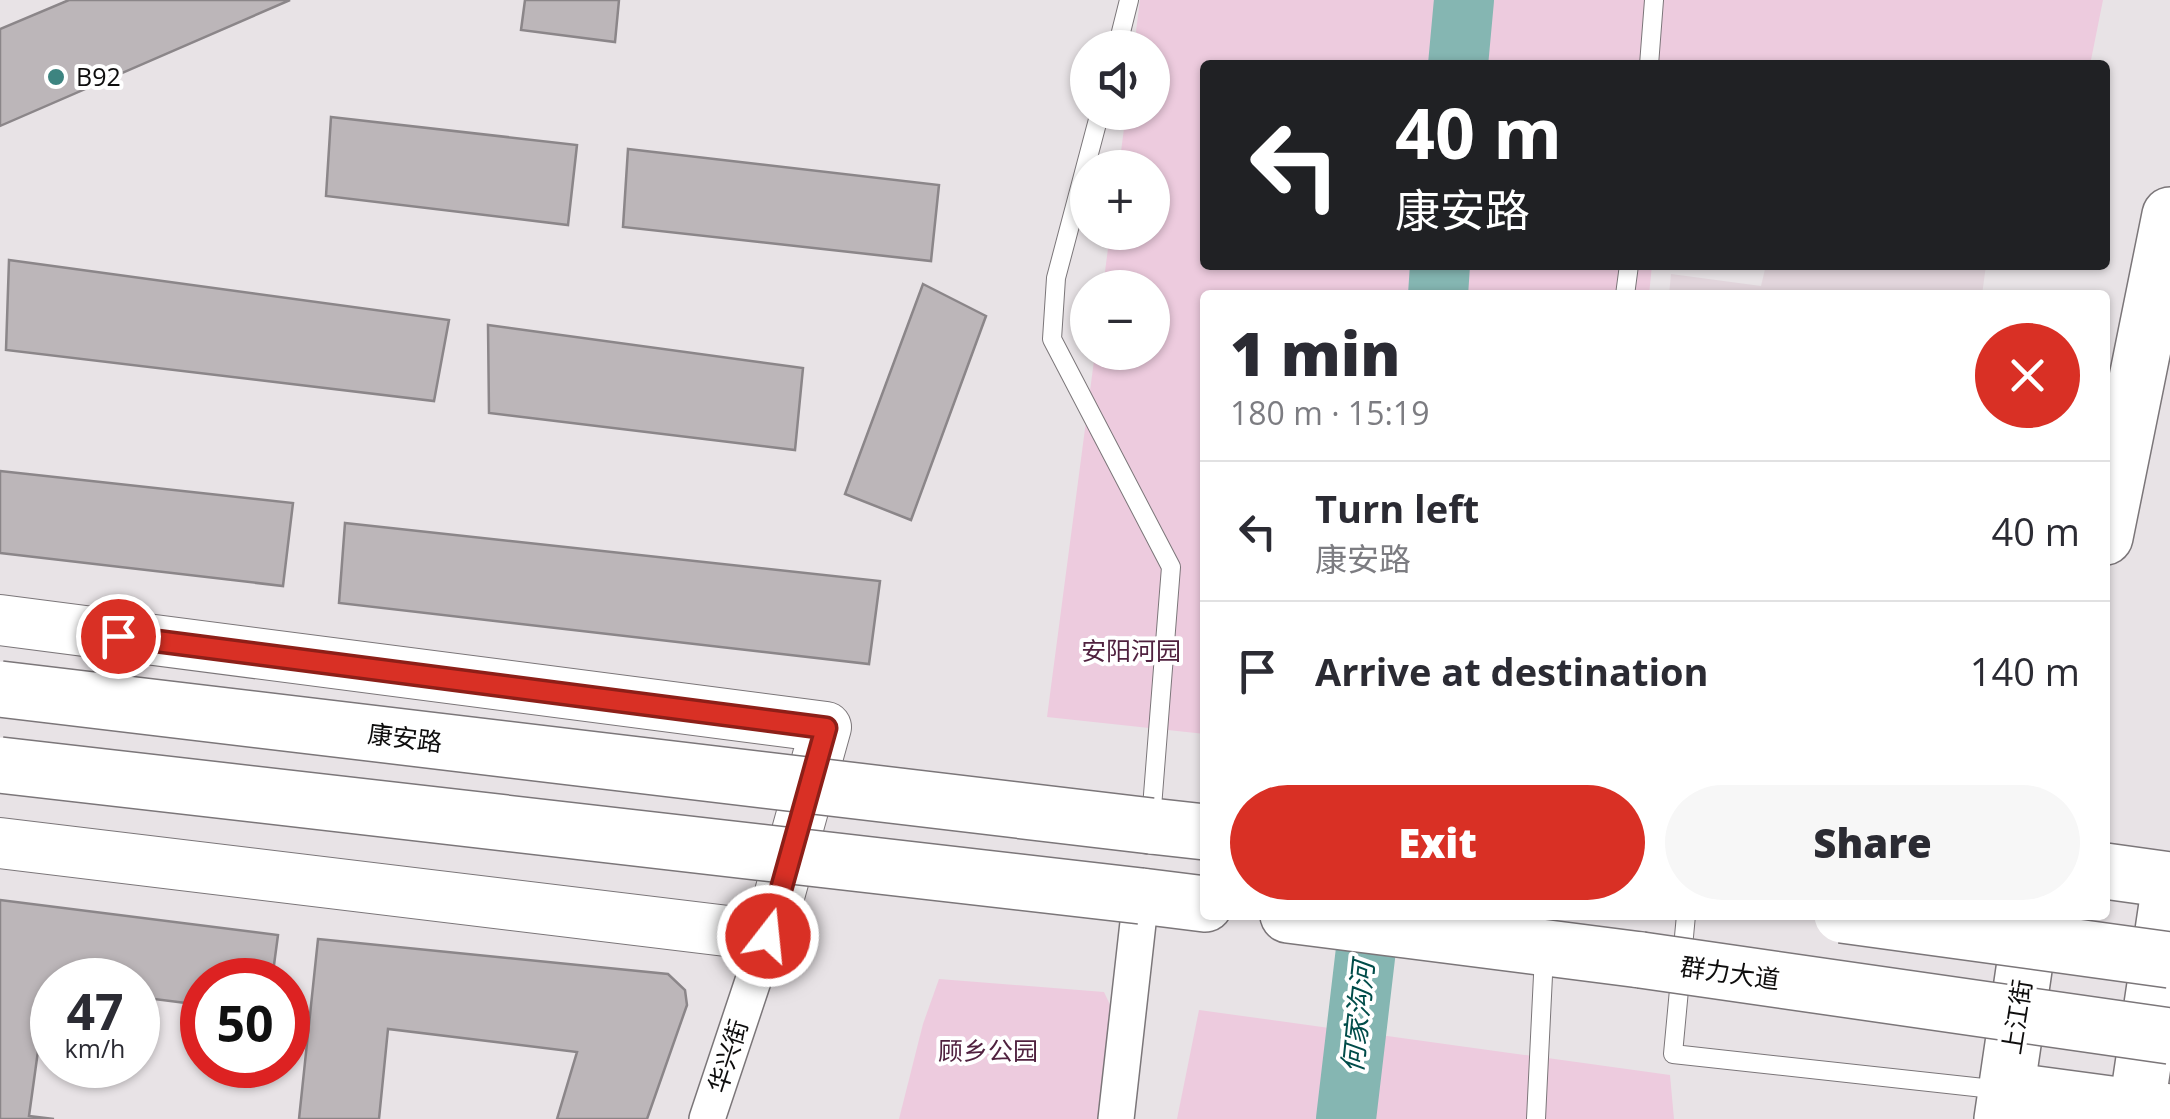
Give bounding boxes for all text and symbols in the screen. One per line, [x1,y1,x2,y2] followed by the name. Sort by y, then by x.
[1070,30,1170,370] map controls
[1070,30,1170,130] button: sound
[76,59,121,93] place label: B92
[45,66,67,88] marker: B92
[1395,84,1562,180] text: 40 m
[1230,100,1360,230] icon: left
[1070,150,1170,250] button: +
[1395,179,1530,240] text: 康安路
[1070,270,1170,370] button: −
[1230,312,1400,394] text: 1 min
[1975,323,2080,428] button: close
[1230,391,1429,434] text: 180 m · 15:19
[1315,482,1479,534] text: Turn left
[1230,504,1285,559] icon: left
[1991,505,2080,557] text: 40 m
[1315,537,1411,580] text: 康安路
[76,594,161,679] pin
[91,609,146,664] icon: arrive
[1081,633,1181,667] park label: 安阳河园
[1230,644,1285,699] icon: arrive
[1315,645,1709,697] text: Arrive at destination
[1970,645,2080,697] text: 140 m
[366,716,444,758] street label: 康安路
[1230,785,1645,900] button: Exit
[1665,785,2080,900] button: Share
[716,884,820,988] position arrow
[1678,948,1782,996] street label: 群力大道
[1332,954,1382,1075] water label: 何家沟河
[180,958,310,1088] speed limit sign: 50
[66,977,124,1045] text: 47
[1993,977,2039,1057] street label: 上江街
[699,1015,755,1097] street label: 华兴街
[65,1031,125,1065] text: km/h
[938,1033,1038,1067] park label: 顾乡公园

